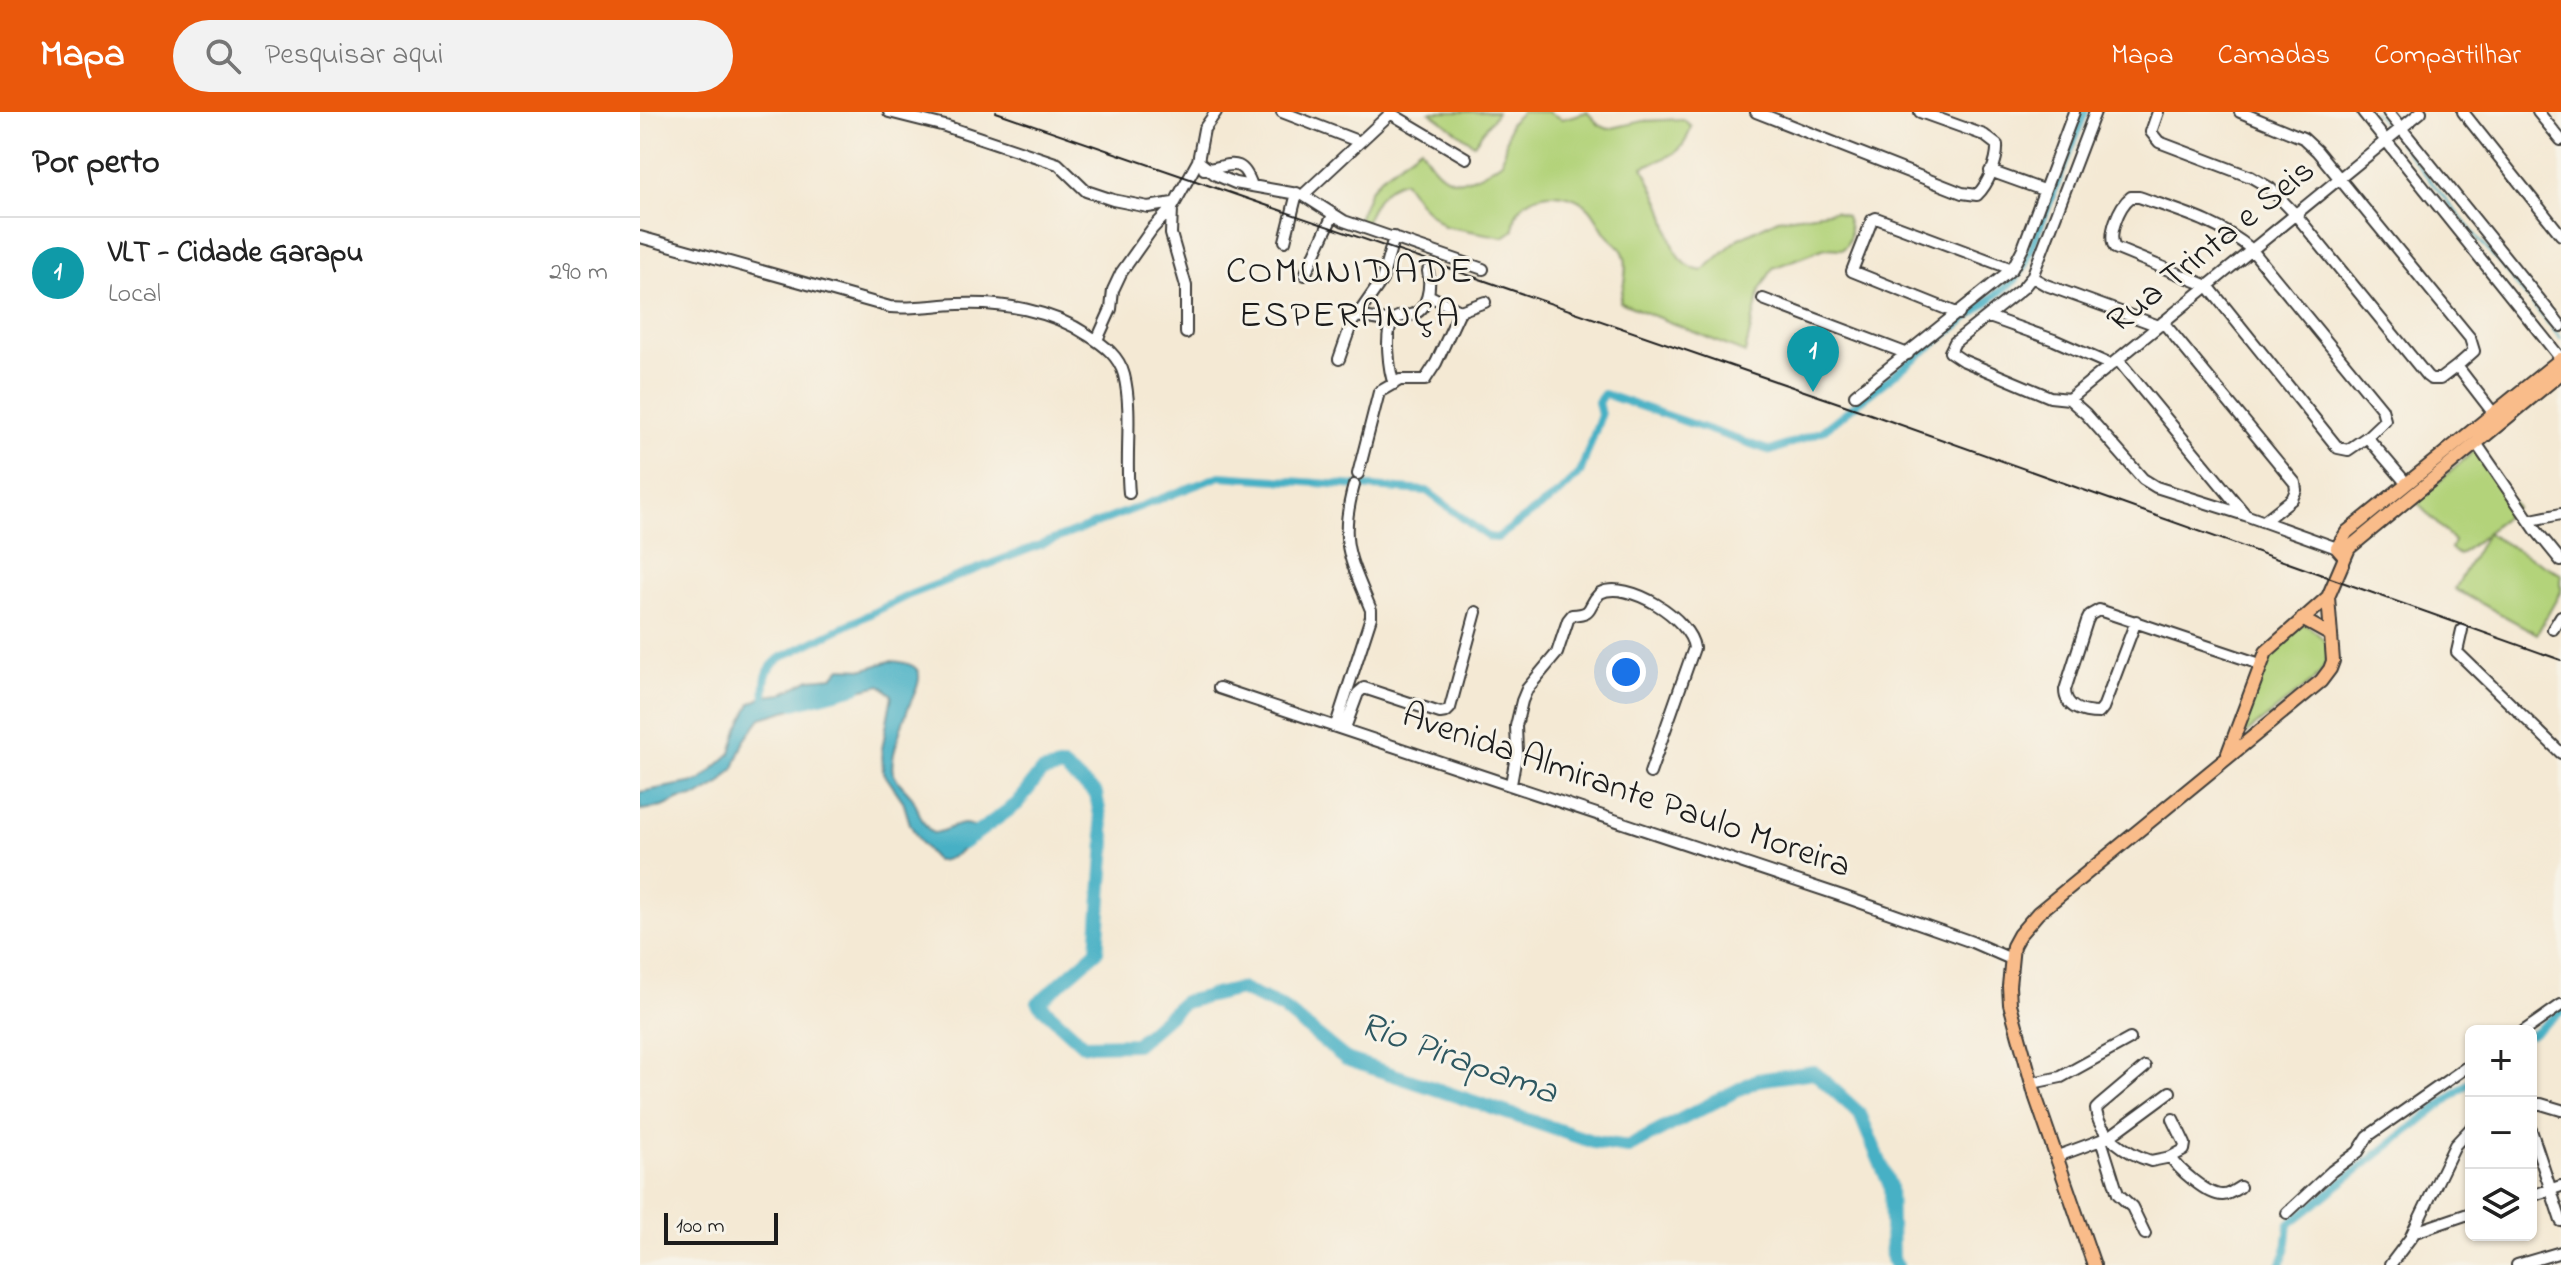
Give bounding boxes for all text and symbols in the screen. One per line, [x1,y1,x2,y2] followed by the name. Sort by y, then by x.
[173,20,733,92] search box
[40,28,125,84] text: Mapa
[201,34,245,78] icon: search
[265,34,443,78] text: Pesquisar aqui
[2111,36,2174,77] text: Mapa
[2218,36,2330,77] text: Camadas
[2374,36,2521,77] text: Compartilhar
[32,139,160,189] text: Por perto
[2096,146,2328,348] street label: Rua Trinta e Seis
[108,232,363,276] text: VLT - Cidade Garapu
[1226,245,1474,345] district label: COMUNIDADE ESPERANÇA
[54,254,62,292] text: 1
[549,254,608,292] text: 290 m
[108,276,161,314] text: Local
[1787,326,1839,392] pin: 1
[1606,652,1646,692] your location
[1394,690,1858,894] street label: Avenida Almirante Paulo Moreira
[1351,998,1565,1122] water label: Rio Pirapama
[2465,1025,2537,1241] map controls
[2465,1025,2537,1097] button: +
[2465,1097,2537,1169] button: −
[2465,1169,2537,1241] button: layers
[664,1209,778,1245] scale bar
[676,1211,725,1243] text: 100 m

